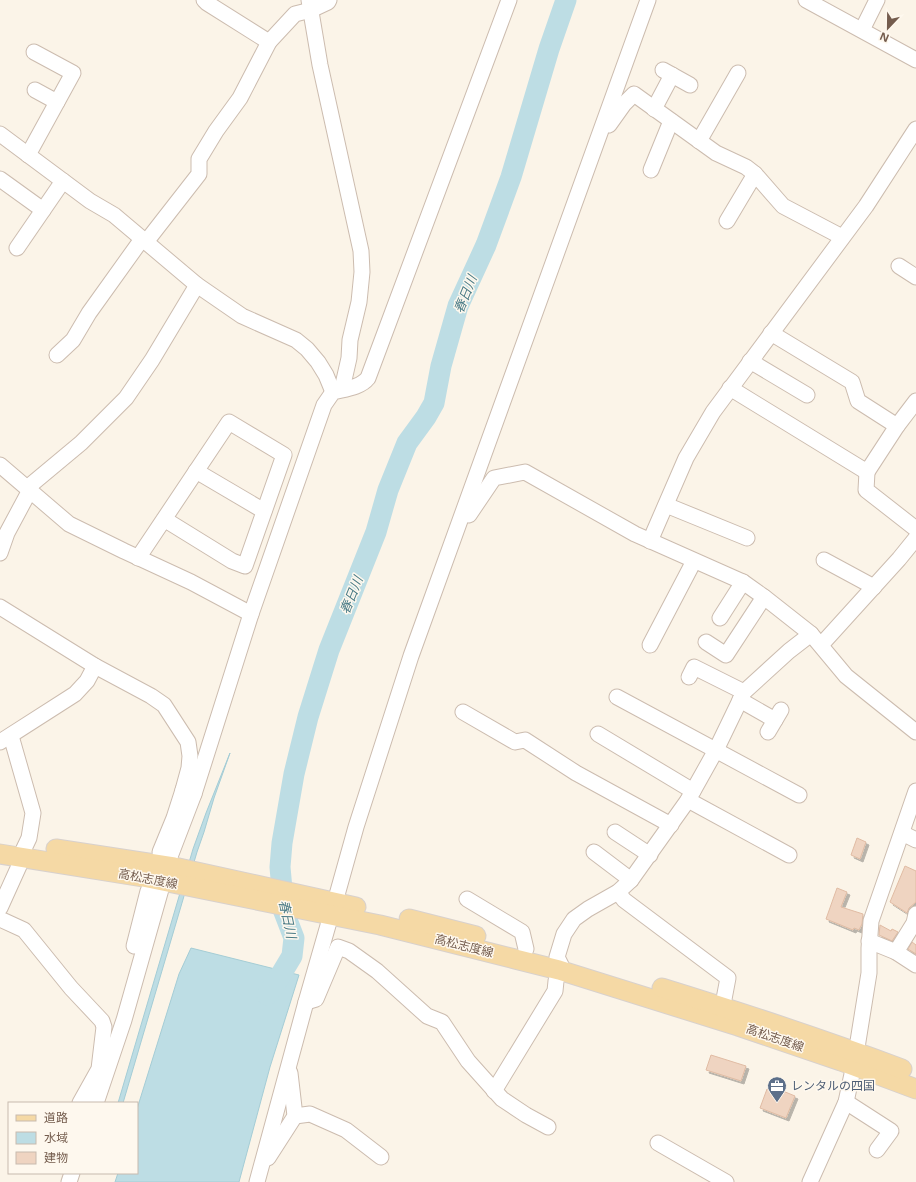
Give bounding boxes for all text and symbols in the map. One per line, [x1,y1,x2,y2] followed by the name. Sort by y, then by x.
[868,8,908,48] north arrow
[877,29,891,46] text: N
[449,271,481,315] water label: 春日川
[335,572,367,616] water label: 春日川
[117,864,179,893] street label: 高松志度線
[275,898,301,942] water label: 春日川
[433,930,495,961] street label: 高松志度線
[744,1020,806,1055] street label: 高松志度線
[766,1075,788,1103] office icon: レンタルの四国
[791,1077,875,1094] place label: レンタルの四国
[8,1102,138,1174] legend
[44,1109,68,1126] text: 道路
[44,1129,68,1146] text: 水域
[44,1149,68,1166] text: 建物

